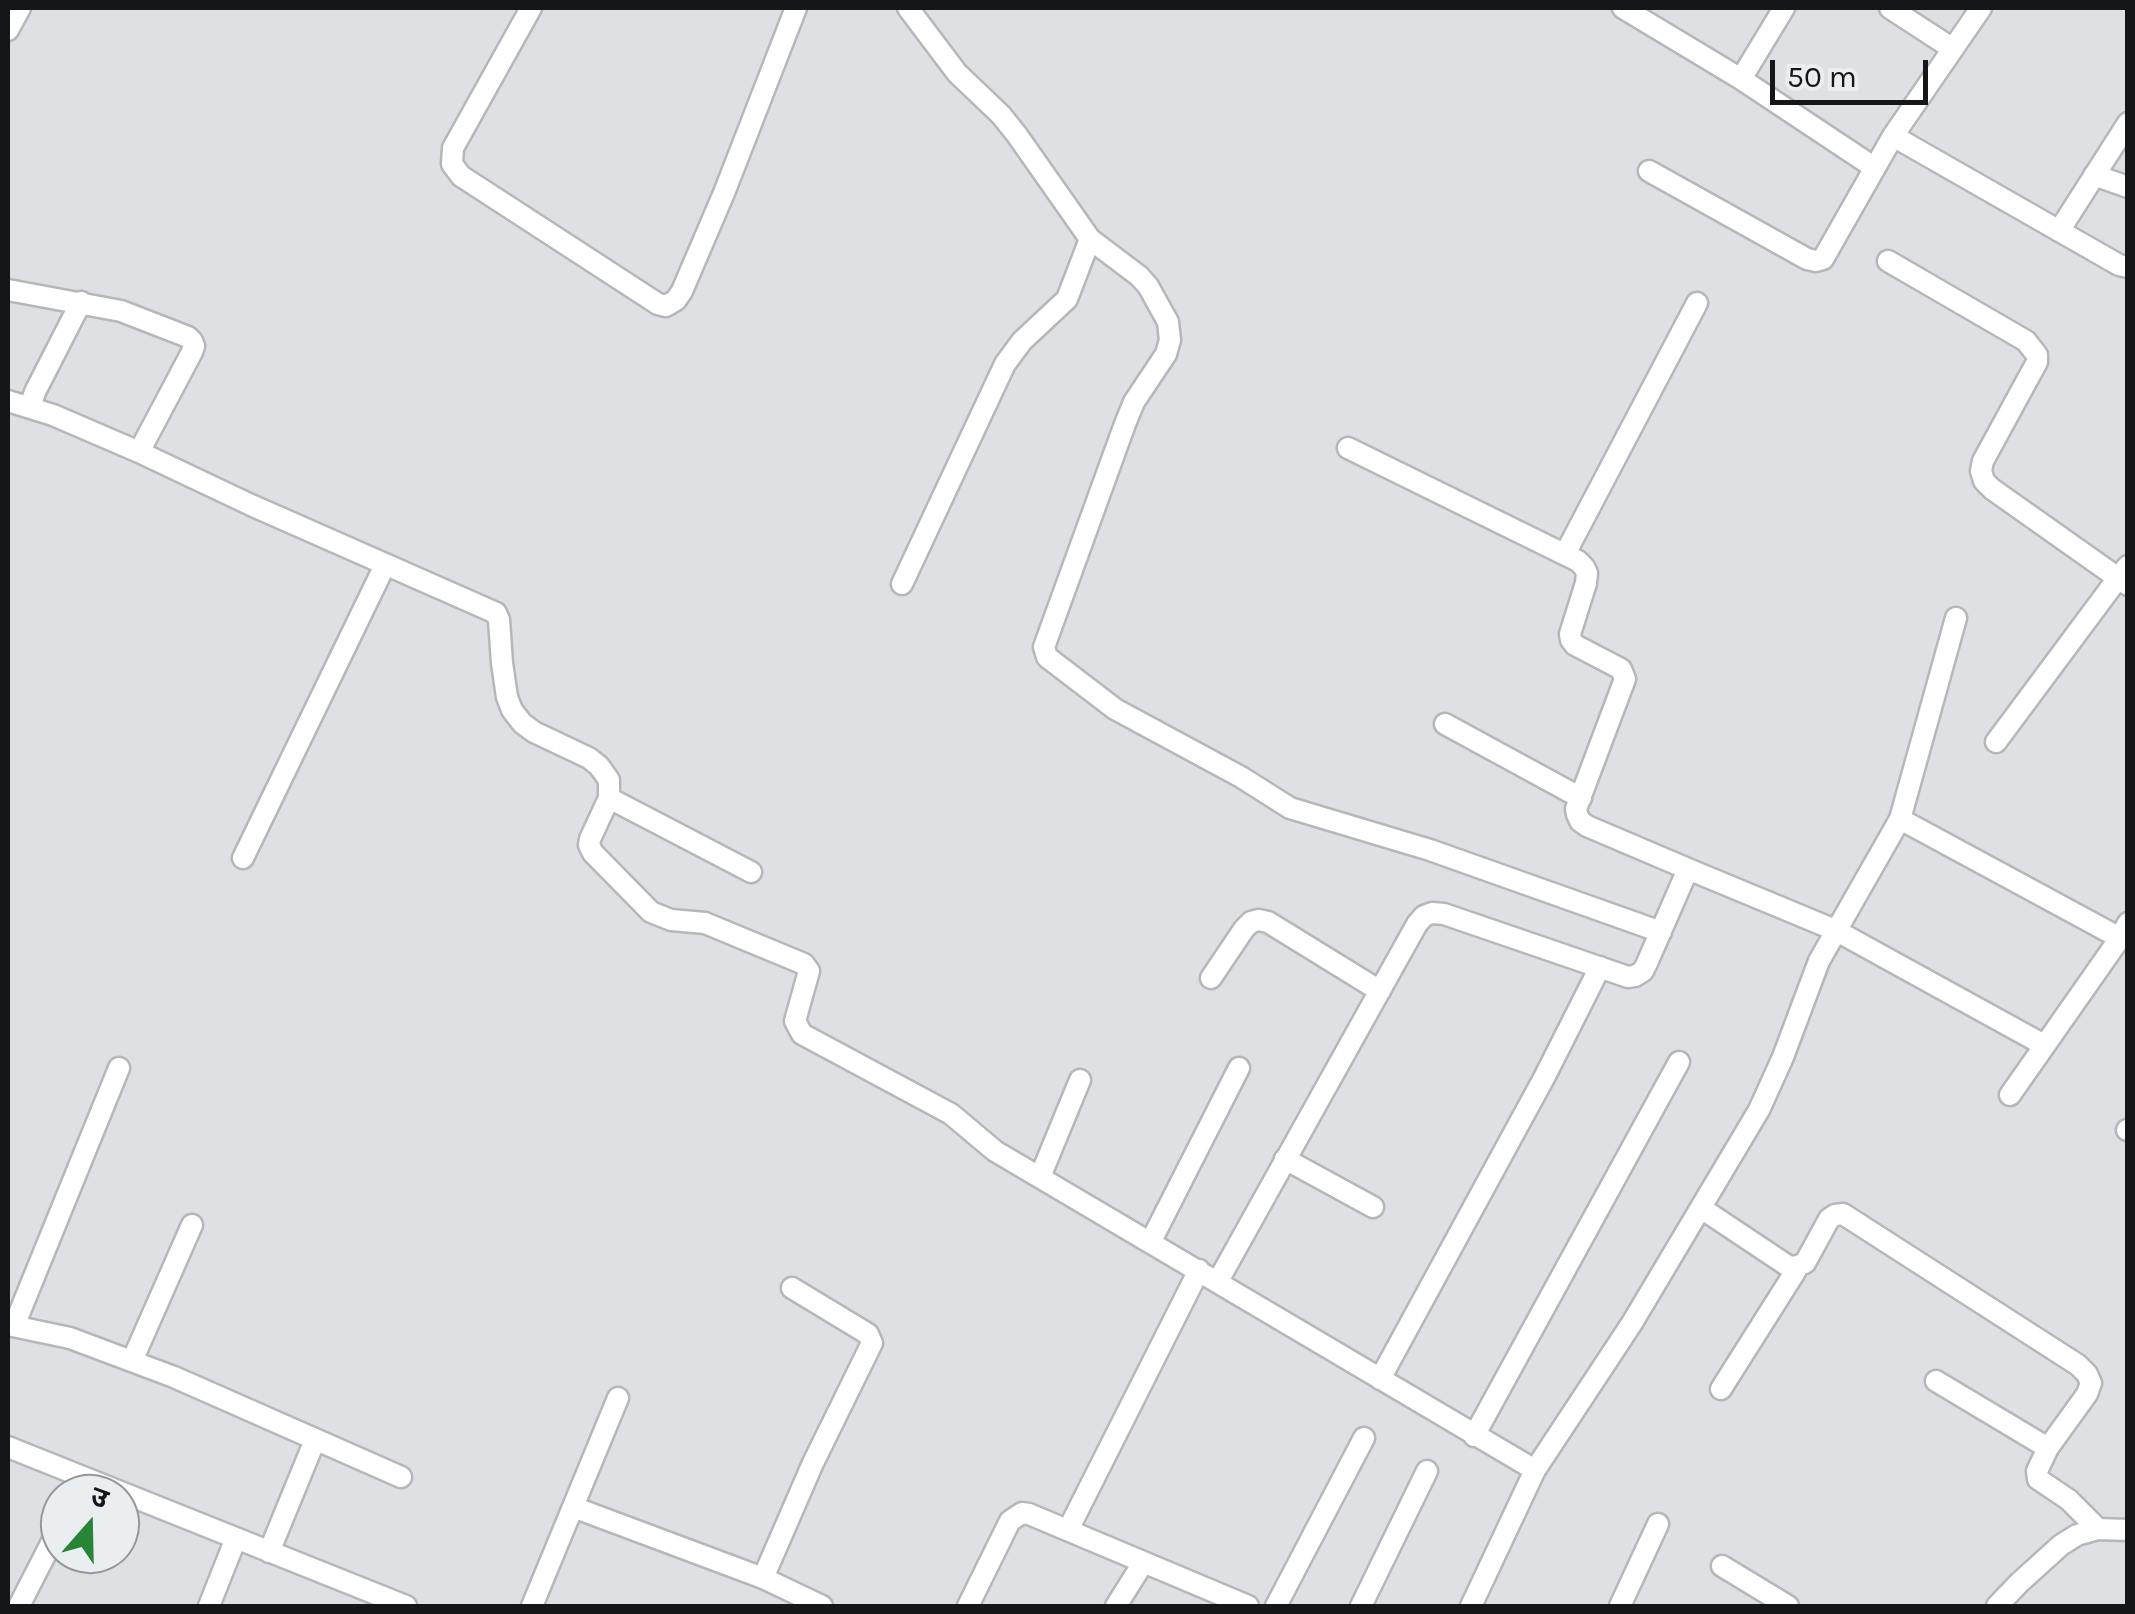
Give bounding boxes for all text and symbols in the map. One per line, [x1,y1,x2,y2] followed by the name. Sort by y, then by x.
[1775,40,1932,102] scale bar
[1787,59,1857,95] text: 50 m
[40,1474,140,1574] north arrow
[86,1479,113,1516] text: उ

